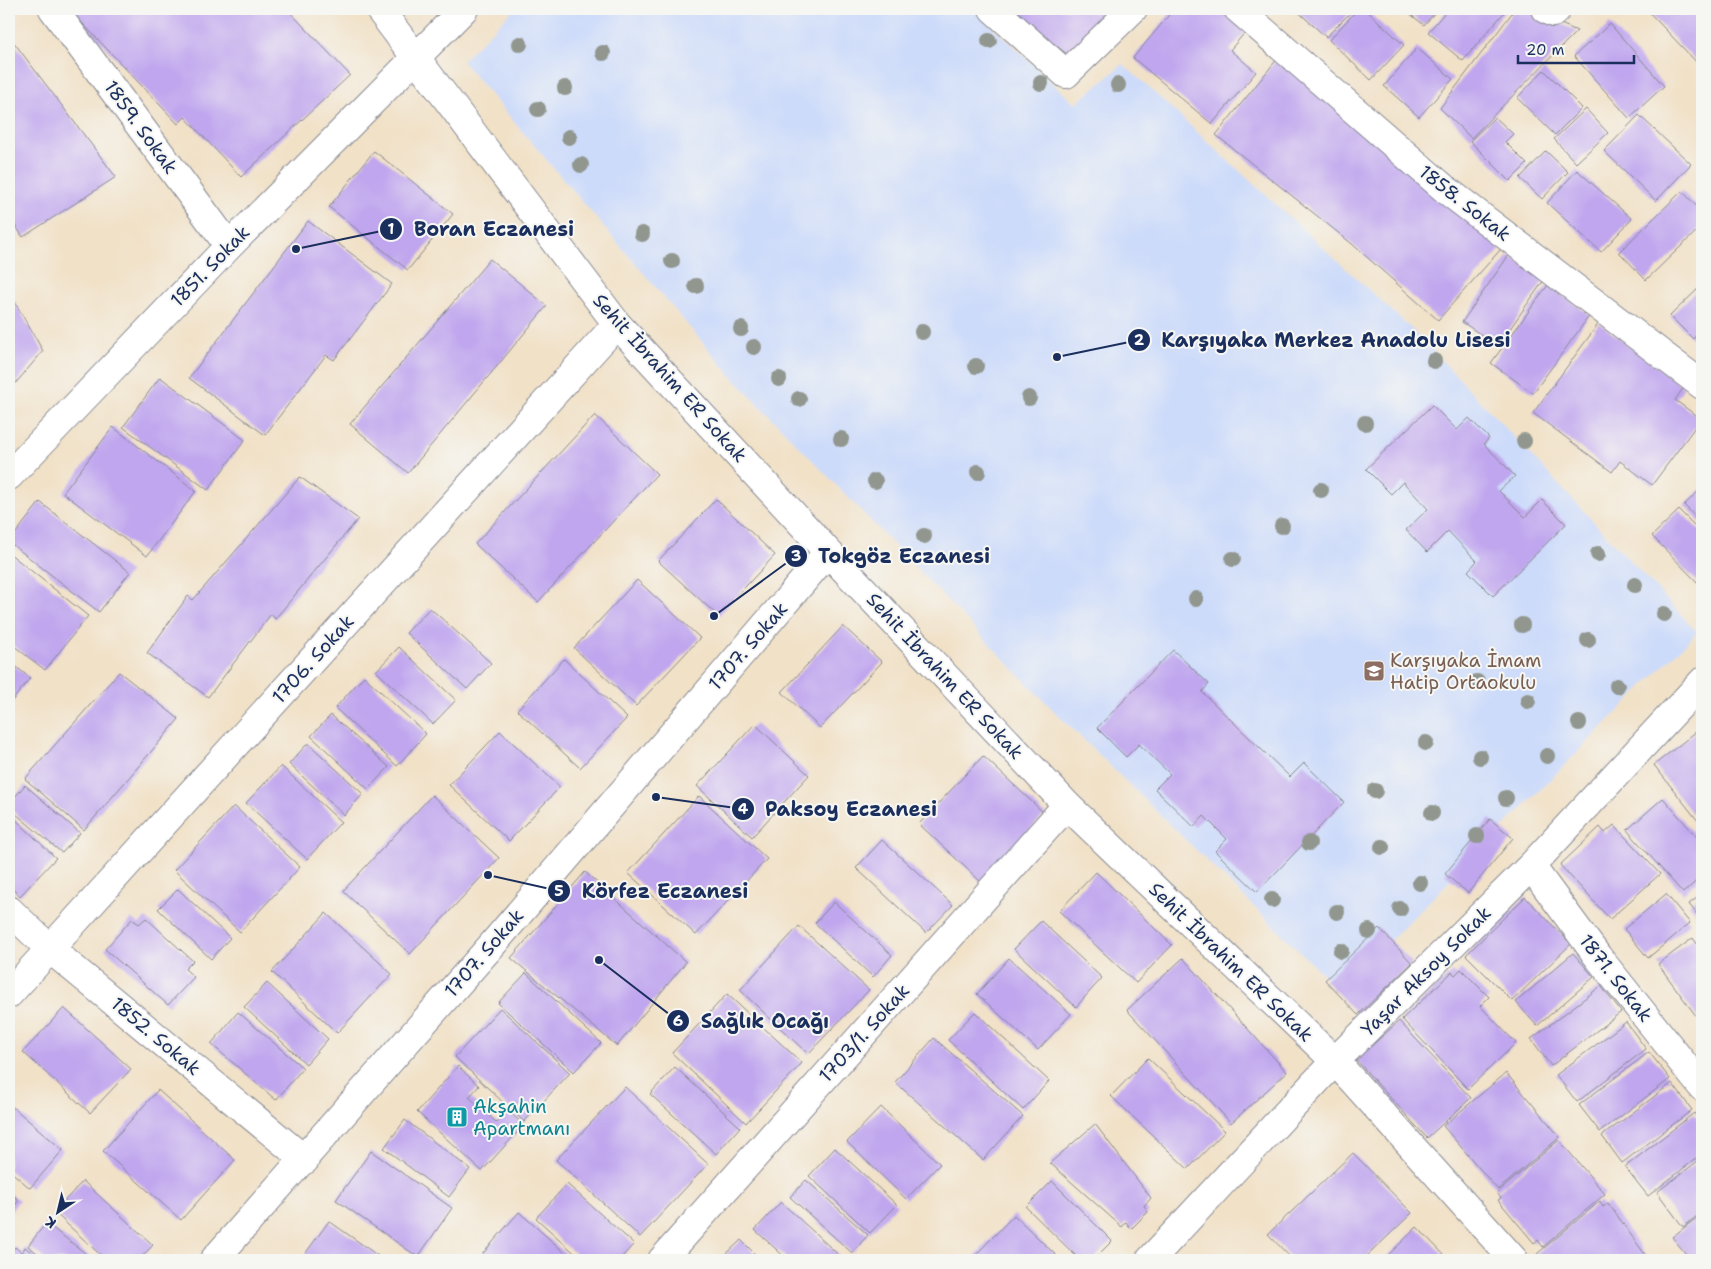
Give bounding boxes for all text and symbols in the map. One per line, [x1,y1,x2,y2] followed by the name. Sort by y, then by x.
[1518,32,1635,64] scale bar
[1526,40,1565,60] text: 20 m
[99,75,183,179] street label: 1859. Sokak
[1414,159,1516,247] street label: 1858. Sokak
[379,211,584,246] callout: Boran Eczanesi
[414,216,574,242] text: Boran Eczanesi
[388,219,395,239] text: 1
[165,220,255,312] street label: 1851. Sokak
[587,288,753,468] street label: Sehit İbrahim ER Sokak
[1126,322,1521,357] callout: Karşıyaka Merkez Anadolu Lisesi
[1161,327,1511,353] text: Karşıyaka Merkez Anadolu Lisesi
[1134,330,1145,350] text: 2
[783,539,1001,574] callout: Tokgöz Eczanesi
[818,543,990,569] text: Tokgöz Eczanesi
[791,546,801,566] text: 3
[861,587,1029,765] street label: Sehit İbrahim ER Sokak
[703,596,793,695] street label: 1707. Sokak
[266,609,360,709] street label: 1706. Sokak
[1390,648,1541,695] place label: Karşıyaka İmam Hatip Ortaokulu
[1362,659,1386,683] school or university icon: Karşıyaka İmam Hatip Ortaokulu
[730,791,947,826] callout: Paksoy Eczanesi
[765,796,937,822] text: Paksoy Eczanesi
[738,799,749,819] text: 4
[546,873,758,908] callout: Körfez Eczanesi
[1144,877,1319,1047] street label: Sehit İbrahim ER Sokak
[582,878,748,904] text: Körfez Eczanesi
[554,881,564,901] text: 5
[1356,900,1497,1041] street label: Yaşar Aksoy Sokak
[439,903,529,1002] street label: 1707. Sokak
[1574,929,1658,1027] street label: 1871. Sokak
[813,978,915,1088] street label: 1703/1. Sokak
[106,991,206,1081] street label: 1852. Sokak
[666,1003,839,1038] callout: Sağlık Ocağı
[701,1008,829,1034] text: Sağlık Ocağı
[673,1011,683,1031] text: 6
[473,1094,570,1141] place label: Akşahin Apartmanı
[445,1105,469,1129] building icon: Akşahin Apartmanı
[32,1186,82,1236] north arrow
[41,1212,60,1233] text: K

